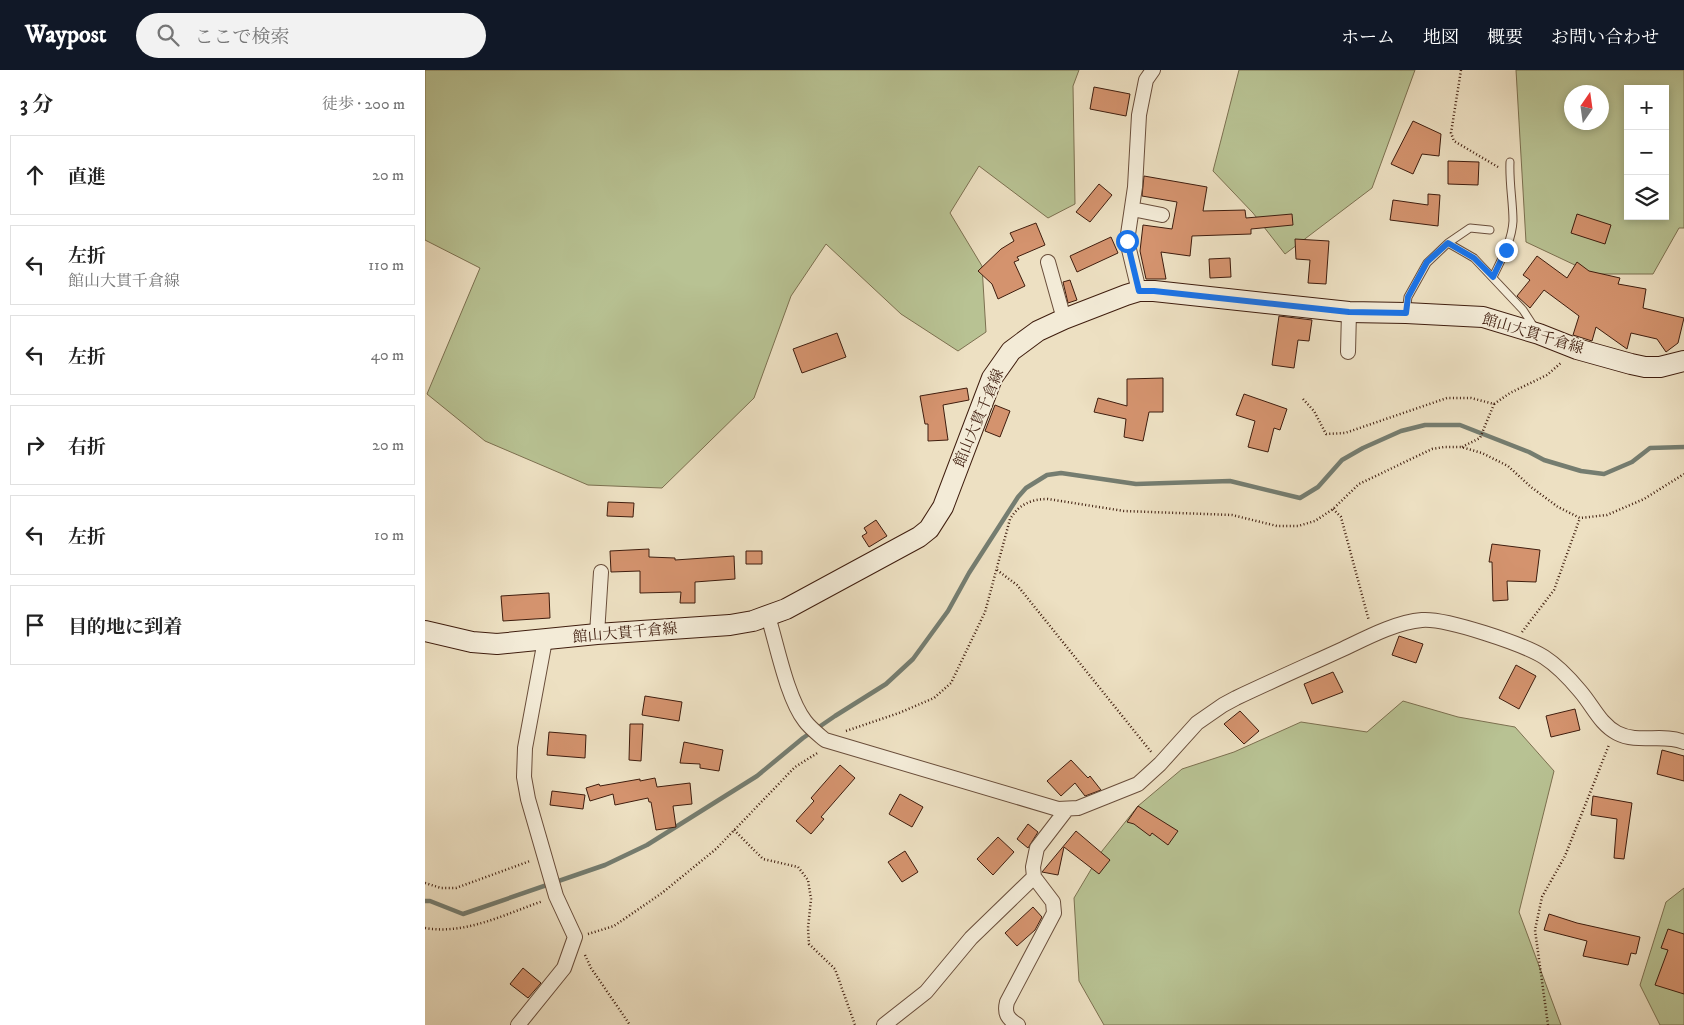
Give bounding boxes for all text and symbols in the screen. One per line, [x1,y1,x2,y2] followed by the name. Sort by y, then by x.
[136,13,486,58] search box
[25,20,106,50] text: Waypost
[154,21,182,49] icon: search
[194,26,289,49] text: ここで検索
[1341,27,1395,49] text: ホーム
[1423,27,1459,49] text: 地図
[1487,27,1523,49] text: 概要
[1551,27,1659,49] text: お問い合わせ
[1564,85,1609,130] north arrow
[1624,85,1669,220] map controls
[1624,85,1669,130] button: +
[20,92,53,118] text: 3 分
[322,94,405,114] text: 徒歩 · 200 m
[1624,130,1669,175] button: −
[21,161,49,189] icon: ahead
[372,165,404,185] text: 20 m
[68,166,106,189] text: 直進
[1624,175,1669,220] button: layers
[1116,230,1139,253] route start
[1495,239,1518,262] route end
[68,245,106,268] text: 左折
[21,251,49,279] icon: left
[368,255,404,275] text: 110 m
[68,271,180,291] text: 館山大貫千倉線
[1480,310,1586,358] street label: 館山大貫千倉線
[21,341,49,369] icon: left
[371,345,404,365] text: 40 m
[68,346,106,369] text: 左折
[950,366,1008,470] street label: 館山大貫千倉線
[21,431,49,459] icon: right
[372,435,404,455] text: 20 m
[68,436,106,459] text: 右折
[21,521,49,549] icon: left
[374,525,404,545] text: 10 m
[68,526,106,549] text: 左折
[21,611,49,639] icon: arrive
[68,616,182,639] text: 目的地に到着
[572,619,678,647] street label: 館山大貫千倉線

